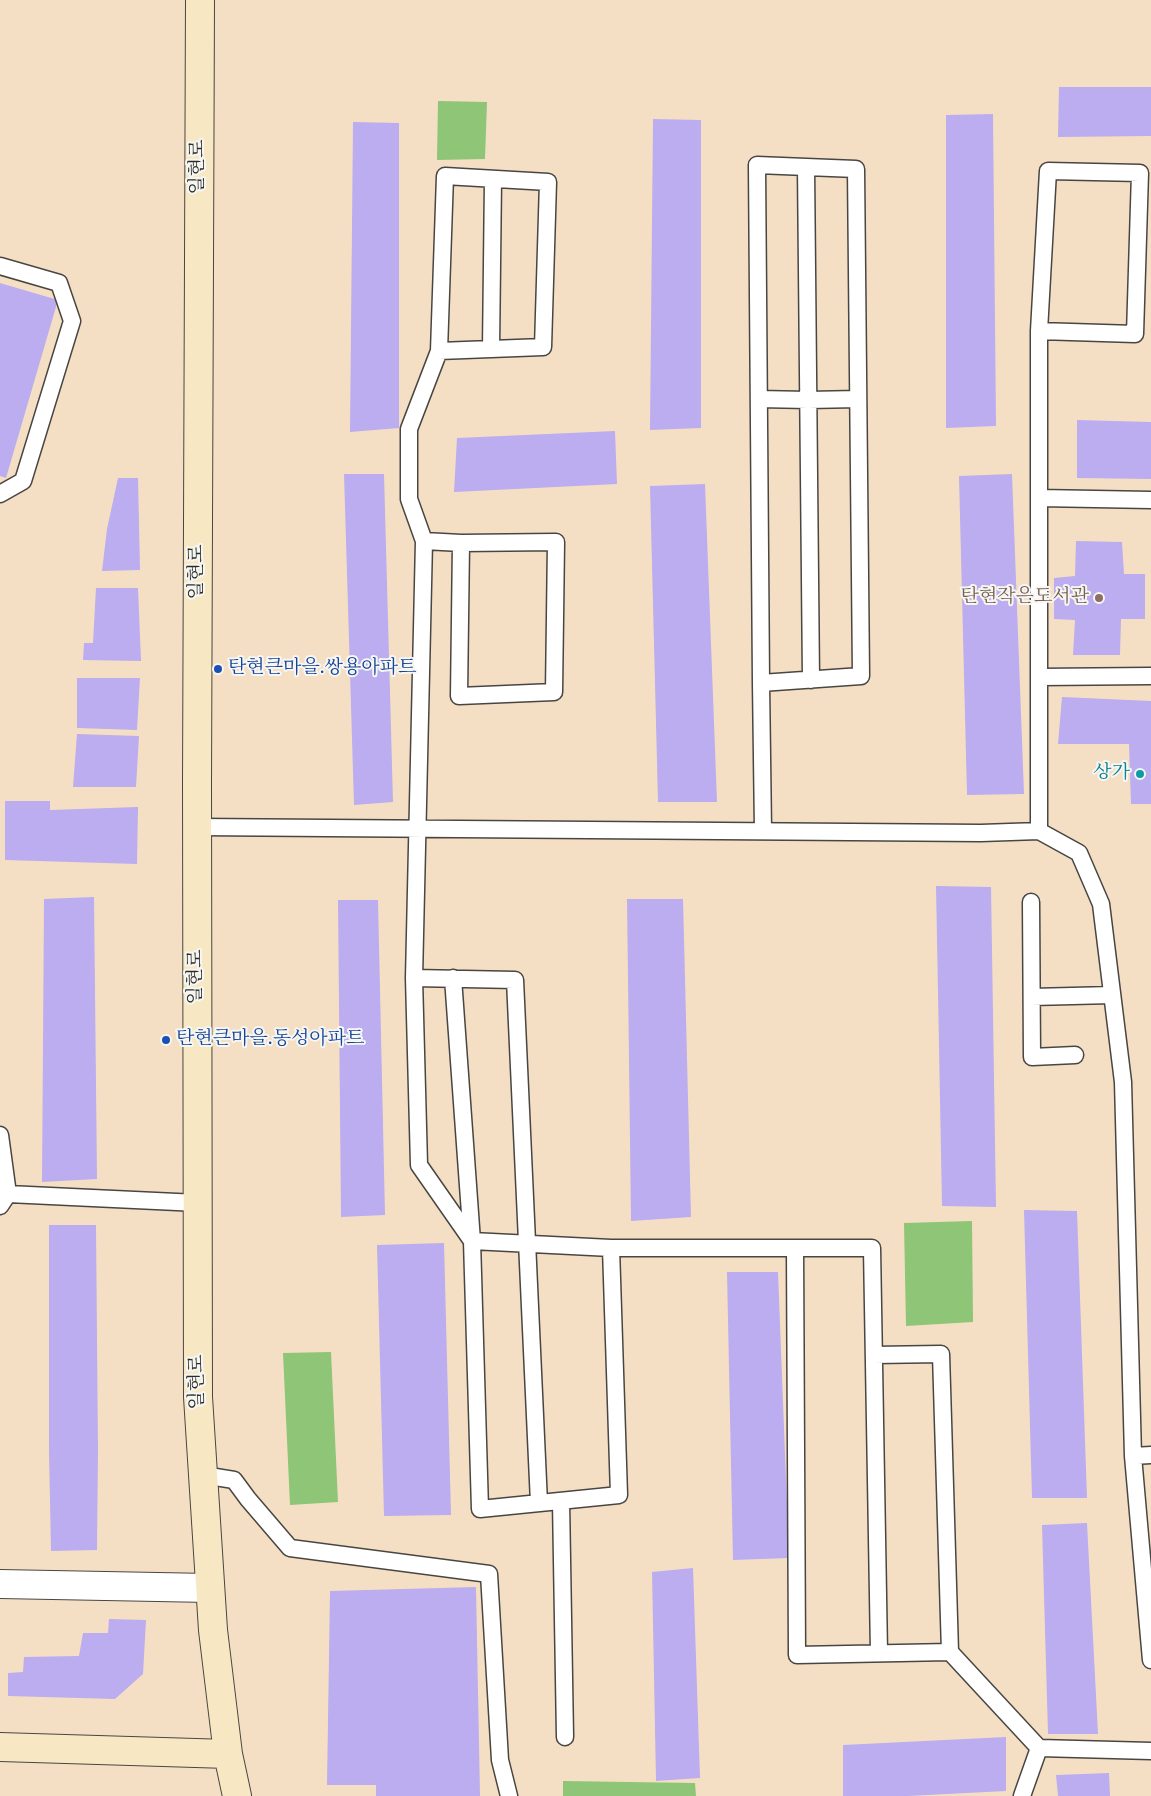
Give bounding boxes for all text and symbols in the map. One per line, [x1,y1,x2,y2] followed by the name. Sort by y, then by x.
[188,139,210,195] street label: 일현로
[187,544,209,600] street label: 일현로
[961,587,1089,609] place label: 탄현작은도서관
[1093,592,1105,604] marker: 탄현작은도서관
[228,658,416,680] place label: 탄현큰마을.쌍용아파트
[212,663,224,675] marker: 탄현큰마을.쌍용아파트
[1093,763,1130,785] place label: 상가
[1134,768,1146,780] marker: 상가
[186,949,208,1005] street label: 일현로
[176,1029,364,1051] place label: 탄현큰마을.동성아파트
[160,1034,172,1046] marker: 탄현큰마을.동성아파트
[186,1354,210,1410] street label: 일현로

